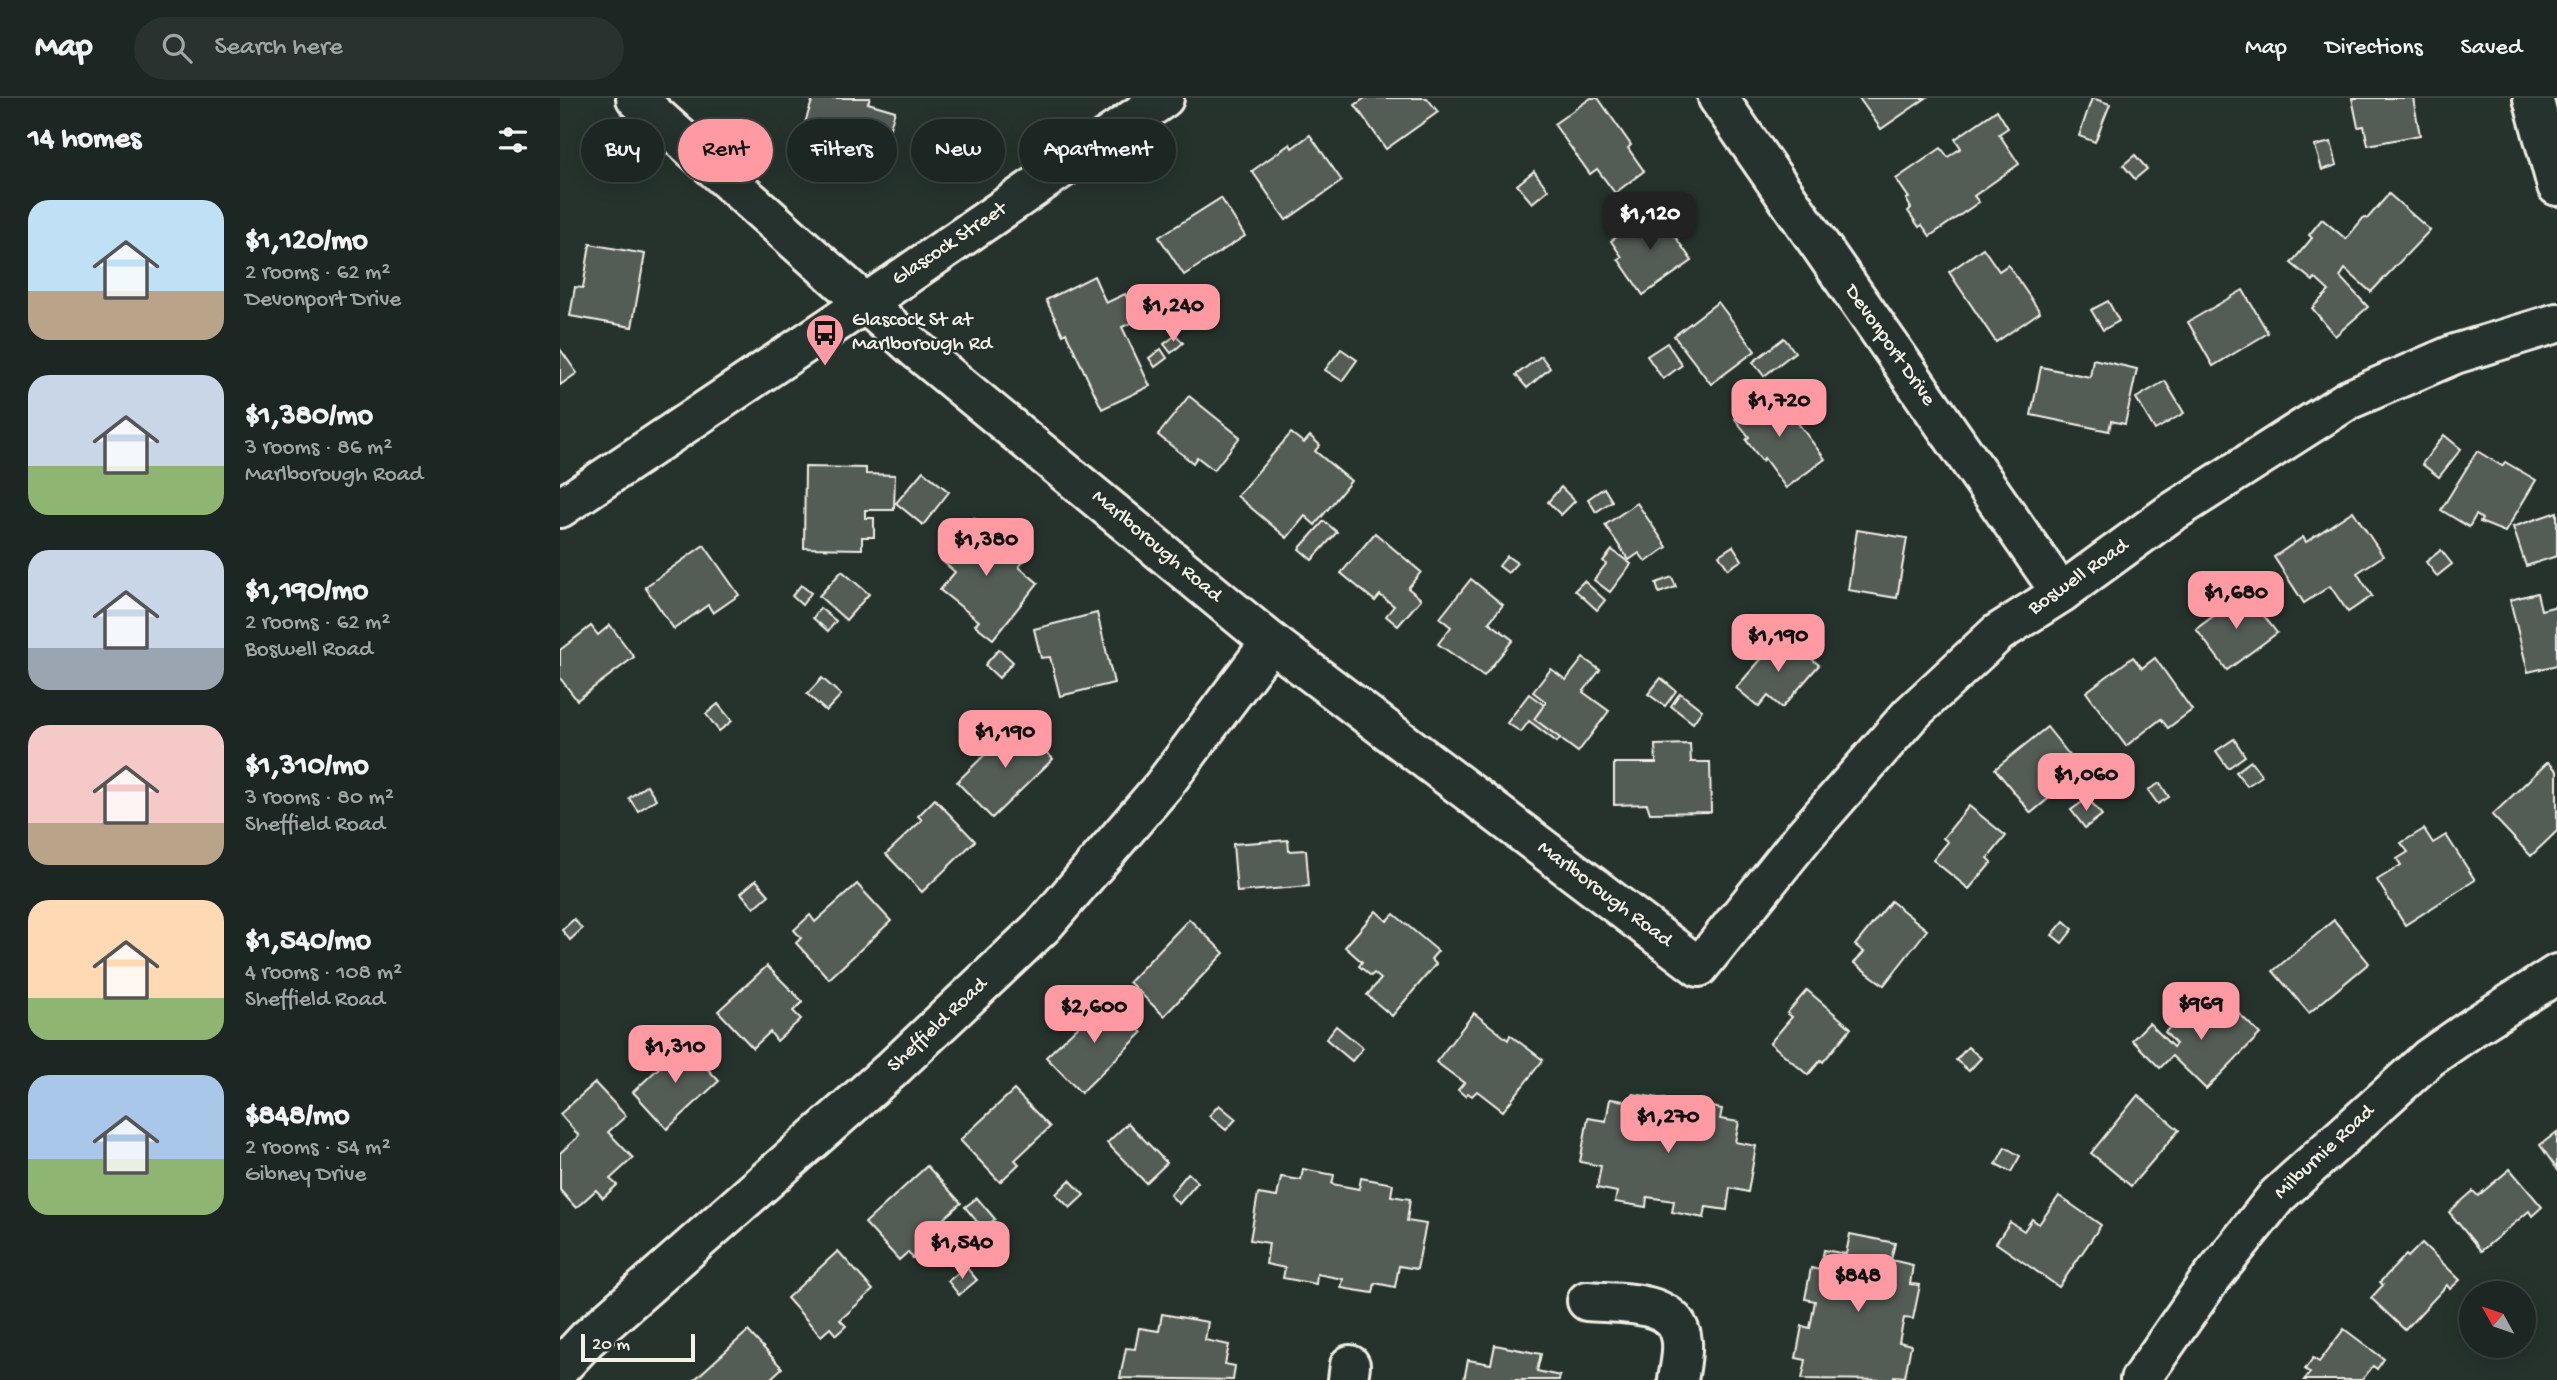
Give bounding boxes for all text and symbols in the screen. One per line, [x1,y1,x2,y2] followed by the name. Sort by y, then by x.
[134,17,624,80] search box
[35,29,92,67] text: Map
[158,29,196,67] icon: search
[214,33,343,64] text: Search here
[2245,34,2287,63] text: Map
[2325,34,2423,63] text: Directions
[2461,34,2522,63] text: Saved
[581,119,664,182] chip: Buy
[678,119,773,182] chip: Rent
[787,119,897,182] chip: Filters
[911,119,1005,182] chip: New
[1019,119,1176,182] chip: Apartment
[494,121,532,159] icon: filters
[28,123,141,158] text: 14 homes
[1593,192,1707,252] pin: $1,120
[888,196,1014,292] street label: Glascock Street
[1620,201,1680,228] text: $1,120
[245,225,368,260] text: $1,120/mo
[84,228,168,312] icon: home
[245,260,390,287] text: 2 rooms · 62 m²
[1837,279,1941,413] street label: Devonport Drive
[1116,285,1230,344] pin: $1,240
[245,287,401,314] text: Devonport Drive
[1142,293,1204,320] text: $1,240
[852,309,994,358] place label: Glascock St at Marlborough Rd
[804,312,846,367] bus stop icon: Glascock St at Marlborough Rd
[1722,380,1836,439] pin: $1,720
[1747,388,1811,415] text: $1,720
[245,400,373,435] text: $1,380/mo
[84,403,168,487] icon: home
[245,435,392,462] text: 3 rooms · 86 m²
[245,462,423,489] text: Marlborough Road
[1086,485,1228,610] street label: Marlborough Road
[929,518,1043,578] pin: $1,380
[954,527,1018,554] text: $1,380
[2023,533,2135,622] street label: Boswell Road
[2179,572,2293,631] pin: $1,680
[245,575,368,610] text: $1,190/mo
[84,578,168,662] icon: home
[2204,580,2268,607] text: $1,680
[245,610,390,637] text: 2 rooms · 62 m²
[1721,614,1835,674] pin: $1,190
[1748,623,1808,650] text: $1,190
[245,637,373,664] text: Boswell Road
[948,710,1062,770] pin: $1,190
[975,719,1035,746] text: $1,190
[245,750,369,785] text: $1,310/mo
[84,753,168,837] icon: home
[2029,754,2143,813] pin: $1,060
[2054,762,2118,789] text: $1,060
[245,785,394,812] text: 3 rooms · 80 m²
[245,812,385,839] text: Sheffield Road
[1532,836,1678,955] street label: Marlborough Road
[245,925,371,960] text: $1,540/mo
[84,928,168,1012] icon: home
[245,960,402,987] text: 4 rooms · 108 m²
[883,972,995,1079] street label: Sheffield Road
[2160,982,2242,1042] pin: $969
[1037,986,1151,1045] pin: $2,600
[245,987,385,1014] text: Sheffield Road
[2178,991,2224,1018] text: $969
[1061,994,1127,1021] text: $2,600
[618,1026,732,1085] pin: $1,310
[644,1034,706,1061] text: $1,310
[1611,1096,1725,1155] pin: $1,270
[2270,1099,2382,1206] street label: Milburnie Road
[245,1100,350,1135] text: $848/mo
[84,1103,168,1187] icon: home
[1636,1104,1700,1131] text: $1,270
[245,1135,391,1162] text: 2 rooms · 54 m²
[245,1162,366,1189] text: Gibney Drive
[905,1222,1019,1281] pin: $1,540
[931,1230,993,1257] text: $1,540
[1817,1254,1899,1314] pin: $848
[1835,1263,1881,1290] text: $848
[2459,1281,2536,1358] north arrow
[2459,1281,2536,1358] map controls
[581,1331,695,1363] scale bar
[592,1334,630,1357] text: 20 m

